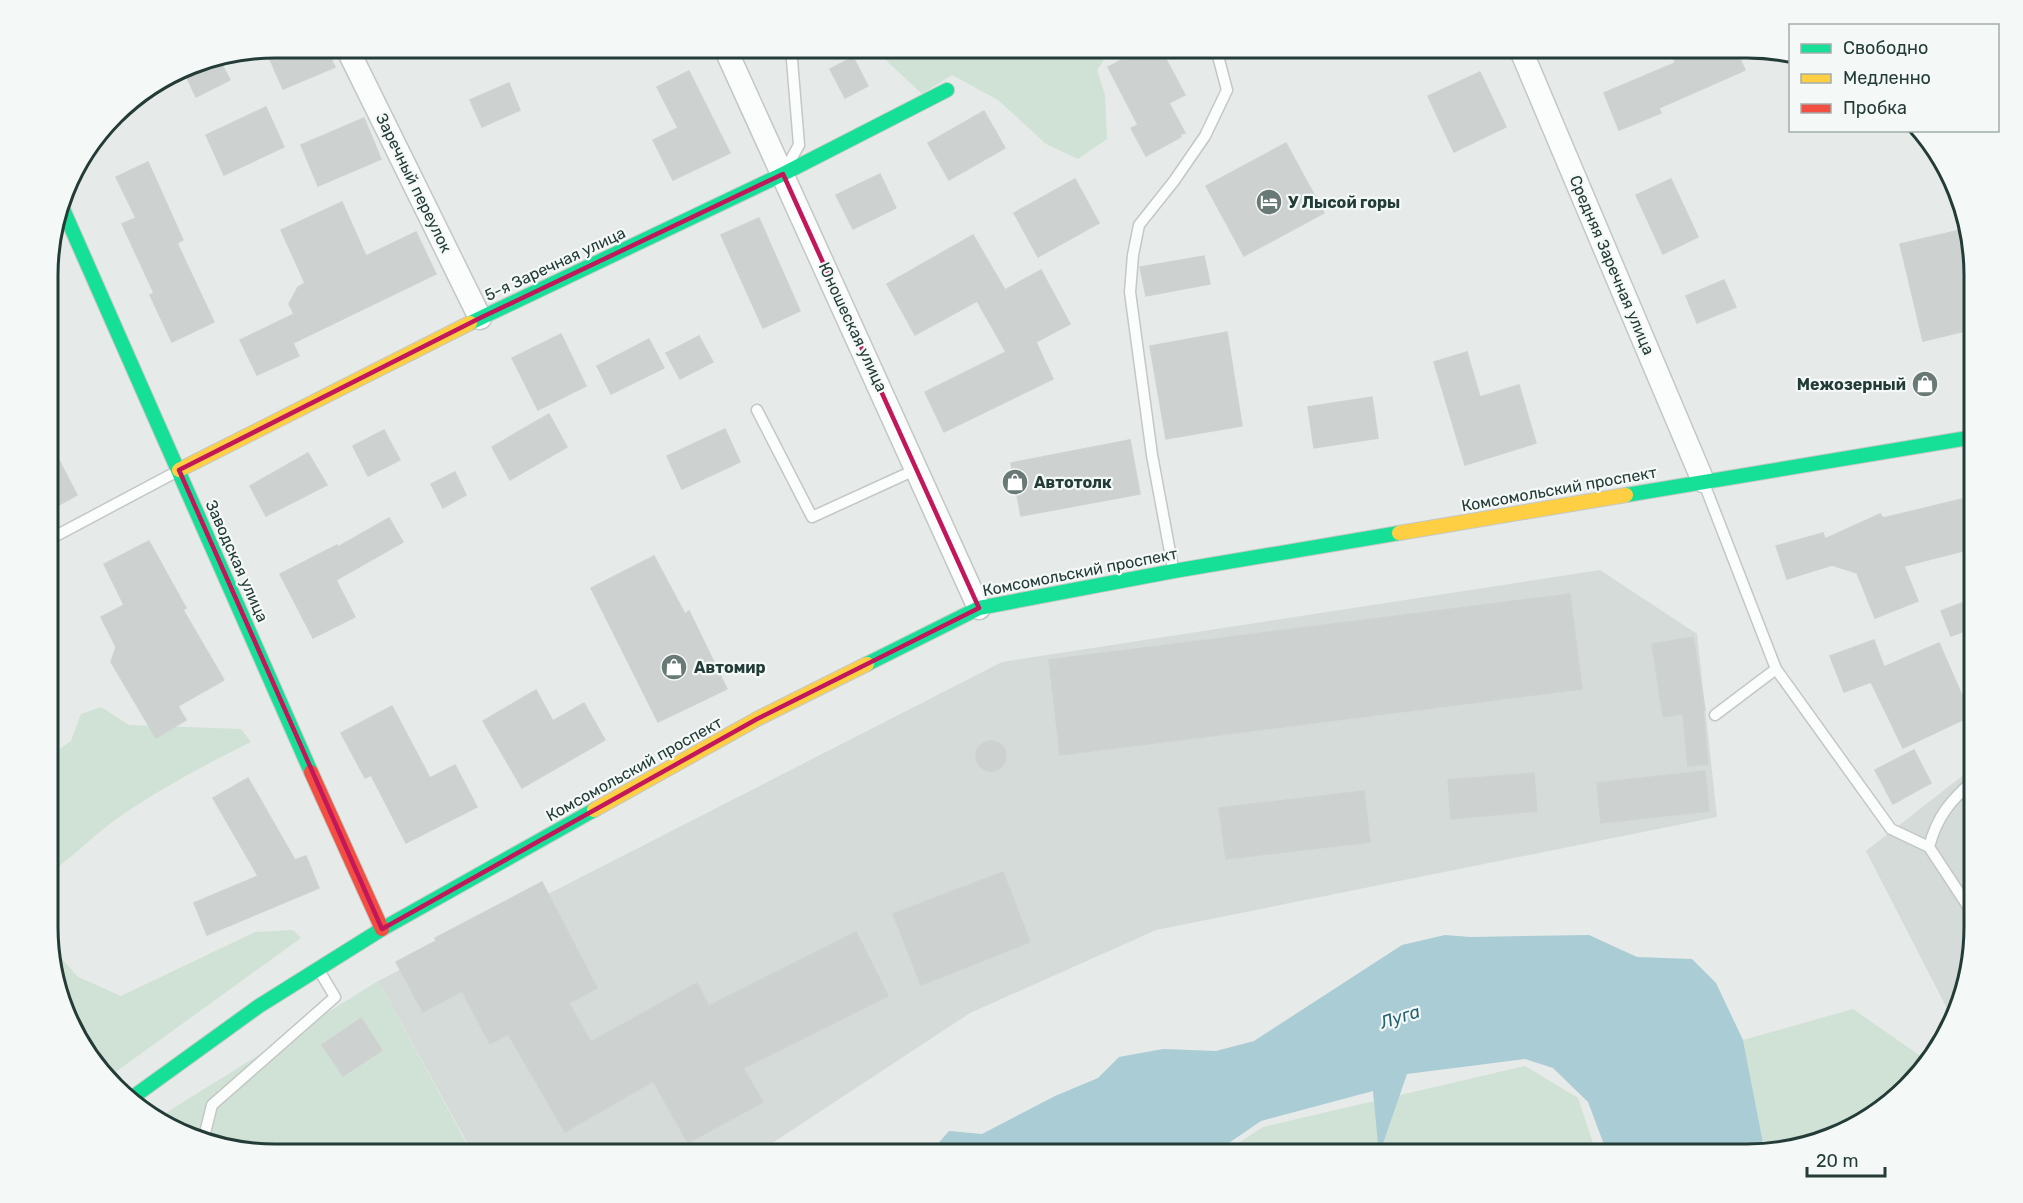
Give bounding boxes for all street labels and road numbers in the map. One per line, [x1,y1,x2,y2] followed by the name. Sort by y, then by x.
[372,110,456,256] street label: Заречный переулок
[1566,172,1658,358] street label: Средняя Заречная улица
[482,223,628,305] street label: 5-я Заречная улица
[815,259,891,395] street label: Юношеская улица
[1460,462,1658,516] street label: Комсомольский проспект
[202,497,272,625] street label: Заводская улица
[981,544,1179,600] street label: Комсомольский проспект
[543,713,725,825] street label: Комсомольский проспект

